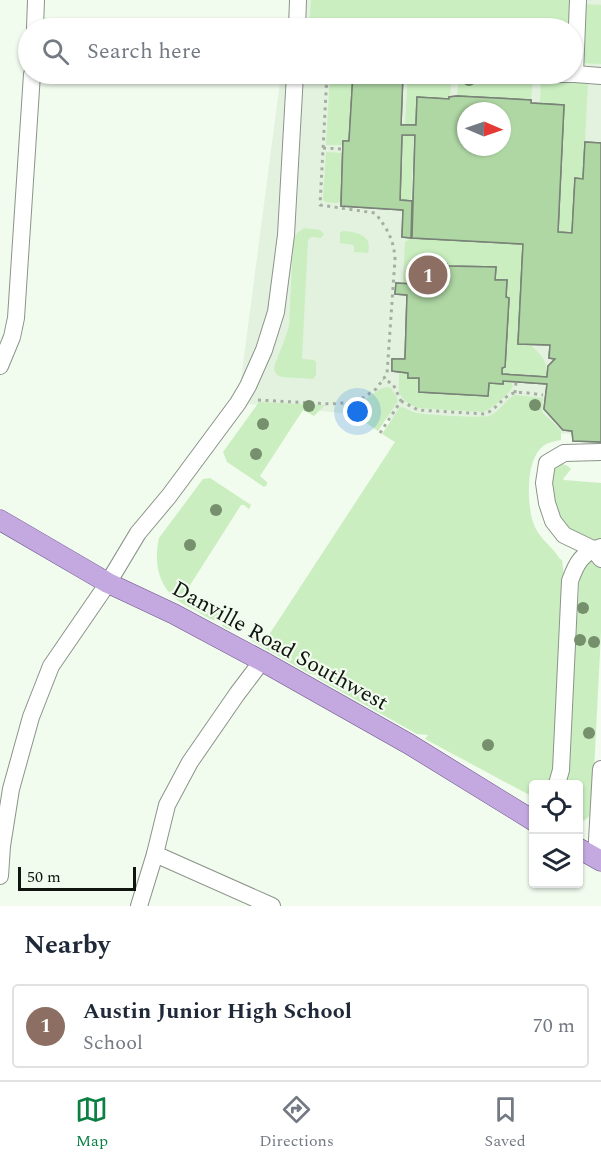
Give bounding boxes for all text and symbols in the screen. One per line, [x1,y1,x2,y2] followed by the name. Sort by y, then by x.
[18,18,583,84] search box
[39,35,72,68] icon: search
[87,35,201,68] text: Search here
[457,102,511,156] north arrow
[408,252,448,298] pin: 1
[343,397,372,426] your location
[166,573,394,719] street label: Danville Road Southwest
[529,780,583,888] map controls
[529,780,583,834] button: locate
[529,834,583,888] button: layers
[18,864,136,892] scale bar
[27,865,61,889] text: 50 m
[24,925,110,965] text: Nearby
[83,995,352,1028] text: Austin Junior High School
[40,1011,51,1041] text: 1
[533,1011,575,1041] text: 70 m
[83,1028,143,1058] text: School
[75,1093,108,1153] tab: Map
[259,1093,334,1153] tab: Directions
[485,1093,526,1153] tab: Saved

